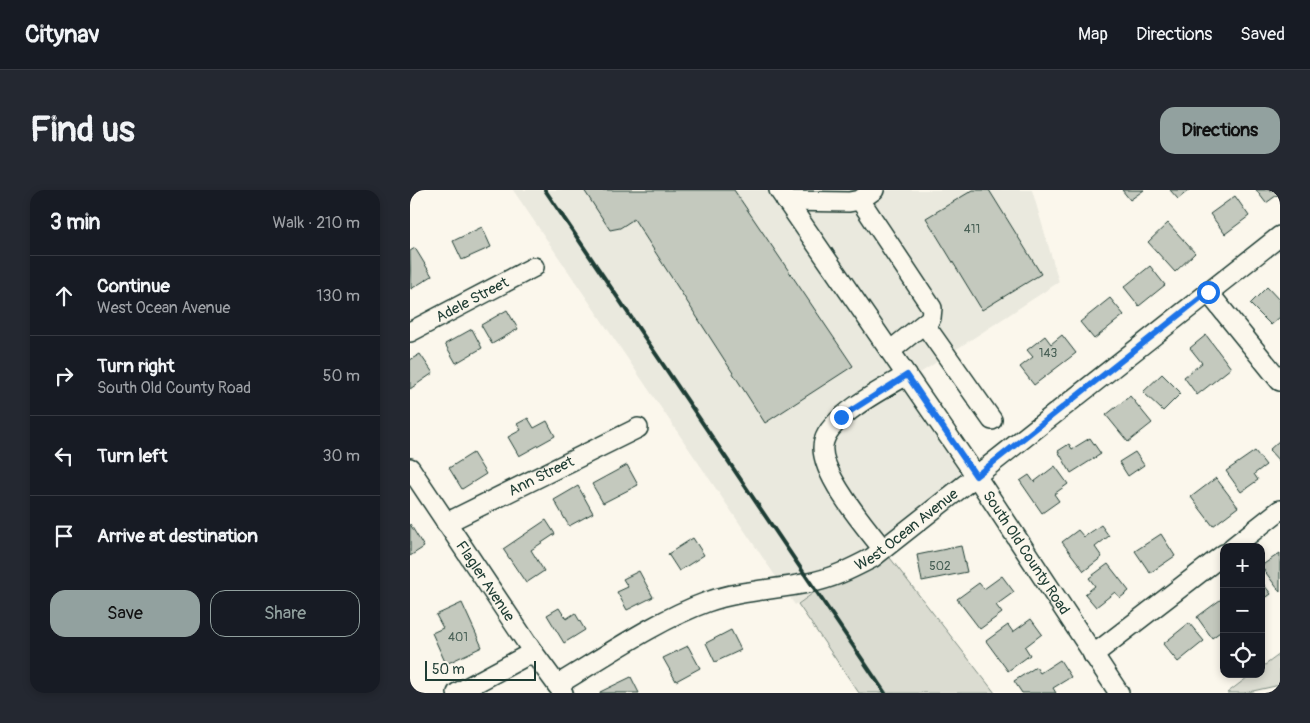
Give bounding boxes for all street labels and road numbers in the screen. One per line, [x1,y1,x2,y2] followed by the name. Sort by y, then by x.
[433,273,513,327] street label: Adele Street
[505,452,578,501] street label: Ann Street
[852,484,963,575] street label: West Ocean Avenue
[978,487,1074,618] street label: South Old County Road
[451,537,519,626] street label: Flagler Avenue

